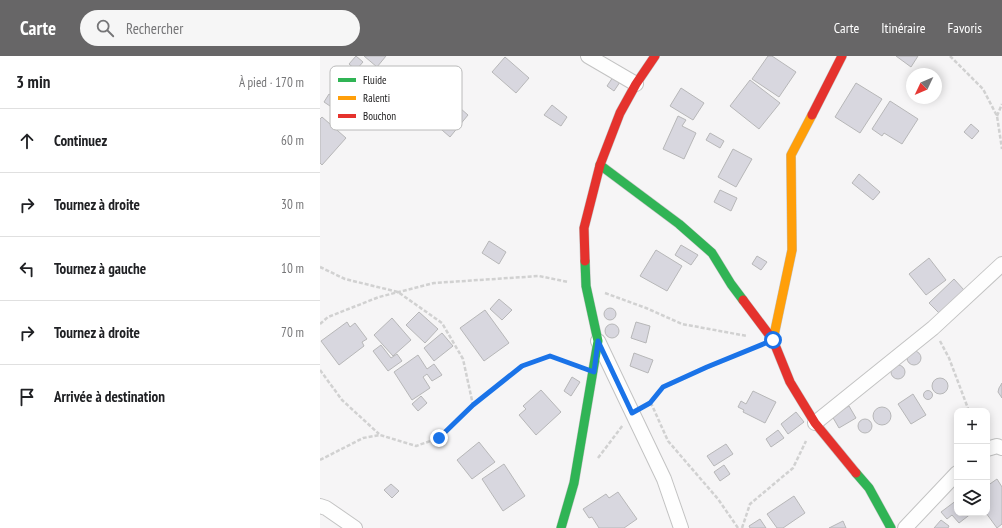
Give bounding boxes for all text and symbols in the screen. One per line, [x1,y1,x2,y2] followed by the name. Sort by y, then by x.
[80,10,360,46] search box
[20,16,56,40] text: Carte
[94,17,116,39] icon: search
[126,19,183,38] text: Rechercher
[834,19,859,37] text: Carte
[881,19,926,37] text: Itinéraire
[948,19,982,37] text: Favoris
[330,66,462,130] legend
[906,68,942,104] north arrow
[16,71,50,93] text: 3 min
[363,73,387,87] text: Fluide
[239,74,304,91] text: À pied · 170 m
[363,91,390,105] text: Ralenti
[363,109,396,123] text: Bouchon
[16,130,38,152] icon: ahead
[54,131,107,150] text: Continuez
[281,132,304,149] text: 60 m
[16,194,38,216] icon: right
[54,195,140,214] text: Tournez à droite
[281,196,304,213] text: 30 m
[16,258,38,280] icon: left
[54,259,146,278] text: Tournez à gauche
[281,260,304,277] text: 10 m
[16,322,38,344] icon: right
[54,323,140,342] text: Tournez à droite
[281,324,304,341] text: 70 m
[764,331,782,349] route start
[16,386,38,408] icon: arrive
[54,387,165,406] text: Arrivée à destination
[954,408,990,516] map controls
[954,408,990,444] button: +
[430,429,448,447] route end
[954,444,990,480] button: −
[954,480,990,516] button: layers

